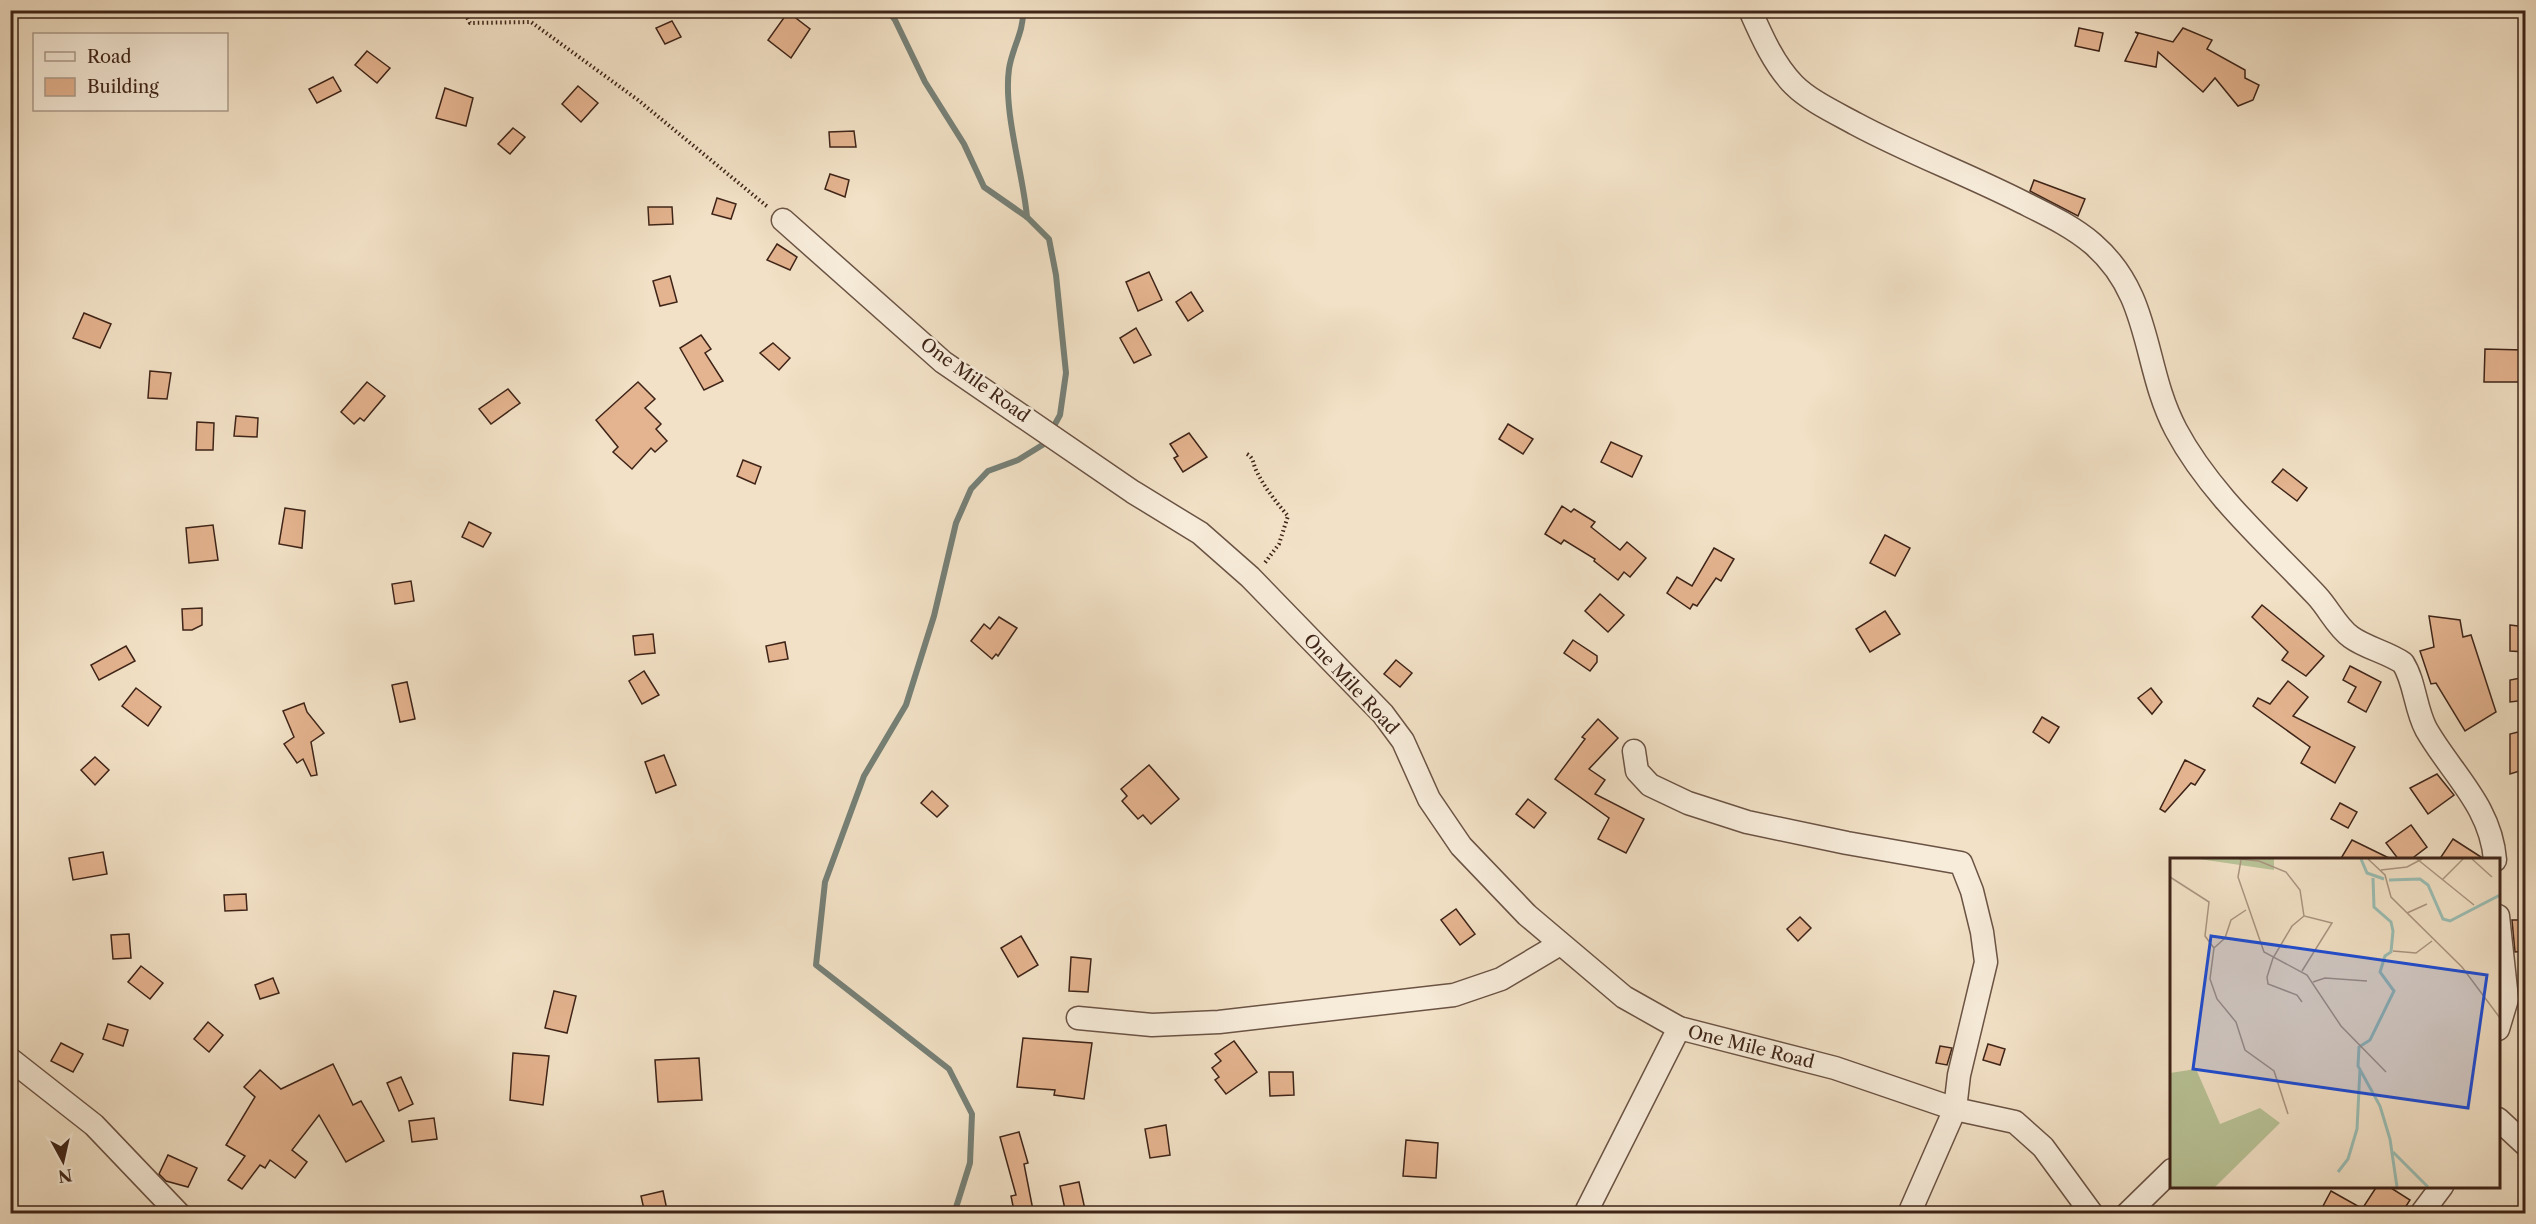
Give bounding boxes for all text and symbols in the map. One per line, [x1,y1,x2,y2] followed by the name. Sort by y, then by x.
[33,33,228,111] legend
[87,46,132,68] text: Road
[87,76,159,98] text: Building
[916,333,1034,427] street label: One Mile Road
[1299,629,1403,739] street label: One Mile Road
[2170,858,2500,1188] inset map
[1686,1021,1817,1073] street label: One Mile Road
[33,1131,93,1191] north arrow
[57,1165,73,1187] text: N

